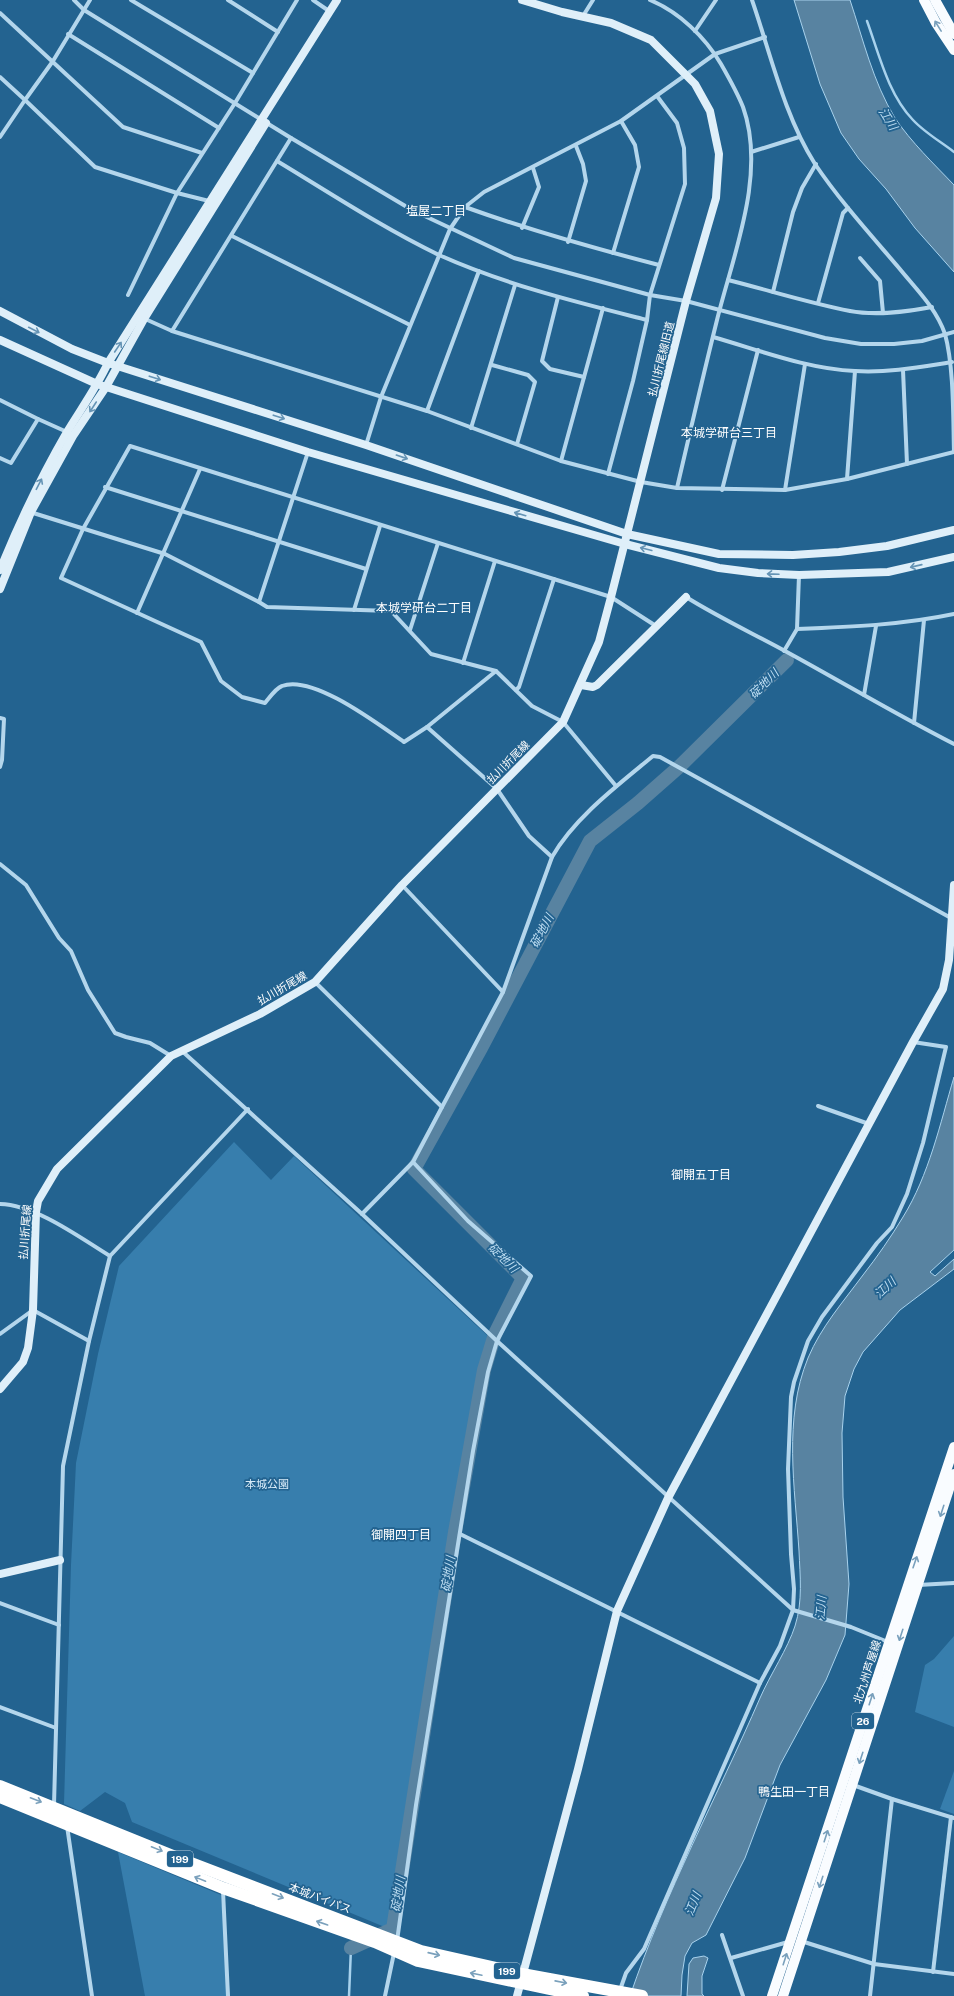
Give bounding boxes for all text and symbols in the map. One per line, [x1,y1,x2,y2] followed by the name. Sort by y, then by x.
[934,21,942,32] one-way arrow
[876,105,901,135] water label: 江川
[406,204,466,218] district label: 塩屋二丁目
[646,320,676,398] street label: 払川折尾線旧道
[28,327,40,334] one-way arrow
[114,342,122,353] one-way arrow
[148,375,161,382] one-way arrow
[89,401,97,412] one-way arrow
[272,414,285,421] one-way arrow
[681,426,777,440] district label: 本城学研台三丁目
[396,454,408,462] one-way arrow
[35,478,43,490] one-way arrow
[514,510,527,517] one-way arrow
[639,545,652,553] one-way arrow
[910,562,923,570] one-way arrow
[767,570,780,577] one-way arrow
[376,601,472,615] district label: 本城学研台二丁目
[746,665,783,702] water label: 碇地川
[484,738,532,786] street label: 払川折尾線
[527,910,558,950] water label: 碇地川
[255,969,309,1007] street label: 払川折尾線
[671,1168,731,1182] district label: 御開五丁目
[17,1204,33,1260] street label: 払川折尾線
[485,1240,522,1277] water label: 碇地川
[871,1273,900,1301] water label: 江川
[245,1478,289,1490] park label: 本城公園
[937,1505,945,1517] one-way arrow
[371,1528,431,1542] district label: 御開四丁目
[438,1553,458,1593] water label: 碇地川
[912,1556,919,1569] one-way arrow
[813,1593,829,1621] water label: 江川
[897,1628,904,1641] one-way arrow
[851,1639,883,1705] street label: 北九州芦屋線
[867,1693,875,1705] one-way arrow
[852,1713,874,1729] road number: 26
[857,1752,864,1765] one-way arrow
[758,1785,830,1799] district label: 鴨生田一丁目
[30,1797,42,1804] one-way arrow
[822,1830,830,1842] one-way arrow
[150,1846,162,1854] one-way arrow
[167,1851,193,1867] road number: 199
[388,1873,408,1913] water label: 碇地川
[195,1875,207,1883] one-way arrow
[816,1876,824,1888] one-way arrow
[287,1881,353,1915] street label: 本城バイパス
[682,1888,705,1918] water label: 江川
[271,1893,283,1901] one-way arrow
[317,1919,329,1927] one-way arrow
[427,1951,440,1959] one-way arrow
[781,1953,789,1965] one-way arrow
[494,1963,520,1979] road number: 199
[470,1969,483,1977] one-way arrow
[554,1978,567,1986] one-way arrow

